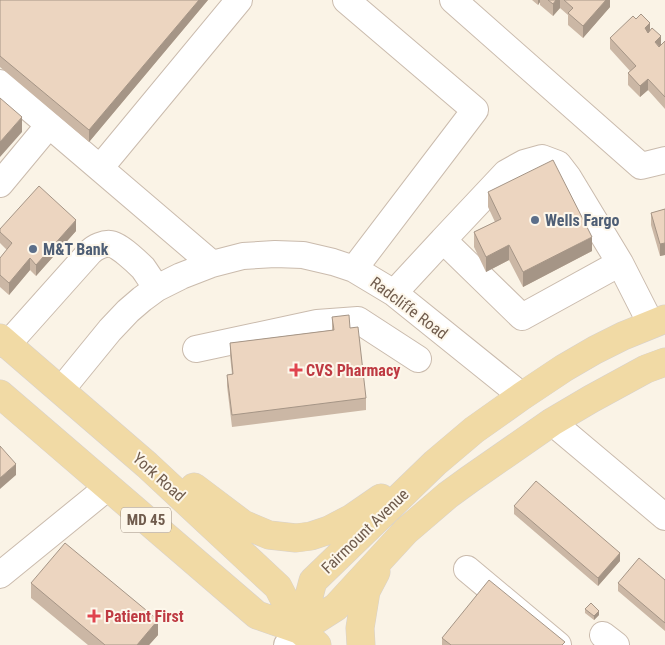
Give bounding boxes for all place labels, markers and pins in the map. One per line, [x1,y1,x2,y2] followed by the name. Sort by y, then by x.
[545,211,620,230] place label: Wells Fargo
[529,214,541,226] marker: Wells Fargo
[43,240,109,259] place label: M&T Bank
[27,243,39,255] marker: M&T Bank
[306,361,400,380] place label: CVS Pharmacy
[290,364,302,376] marker: CVS Pharmacy
[105,607,184,626] place label: Patient First
[87,609,101,623] marker: Patient First

